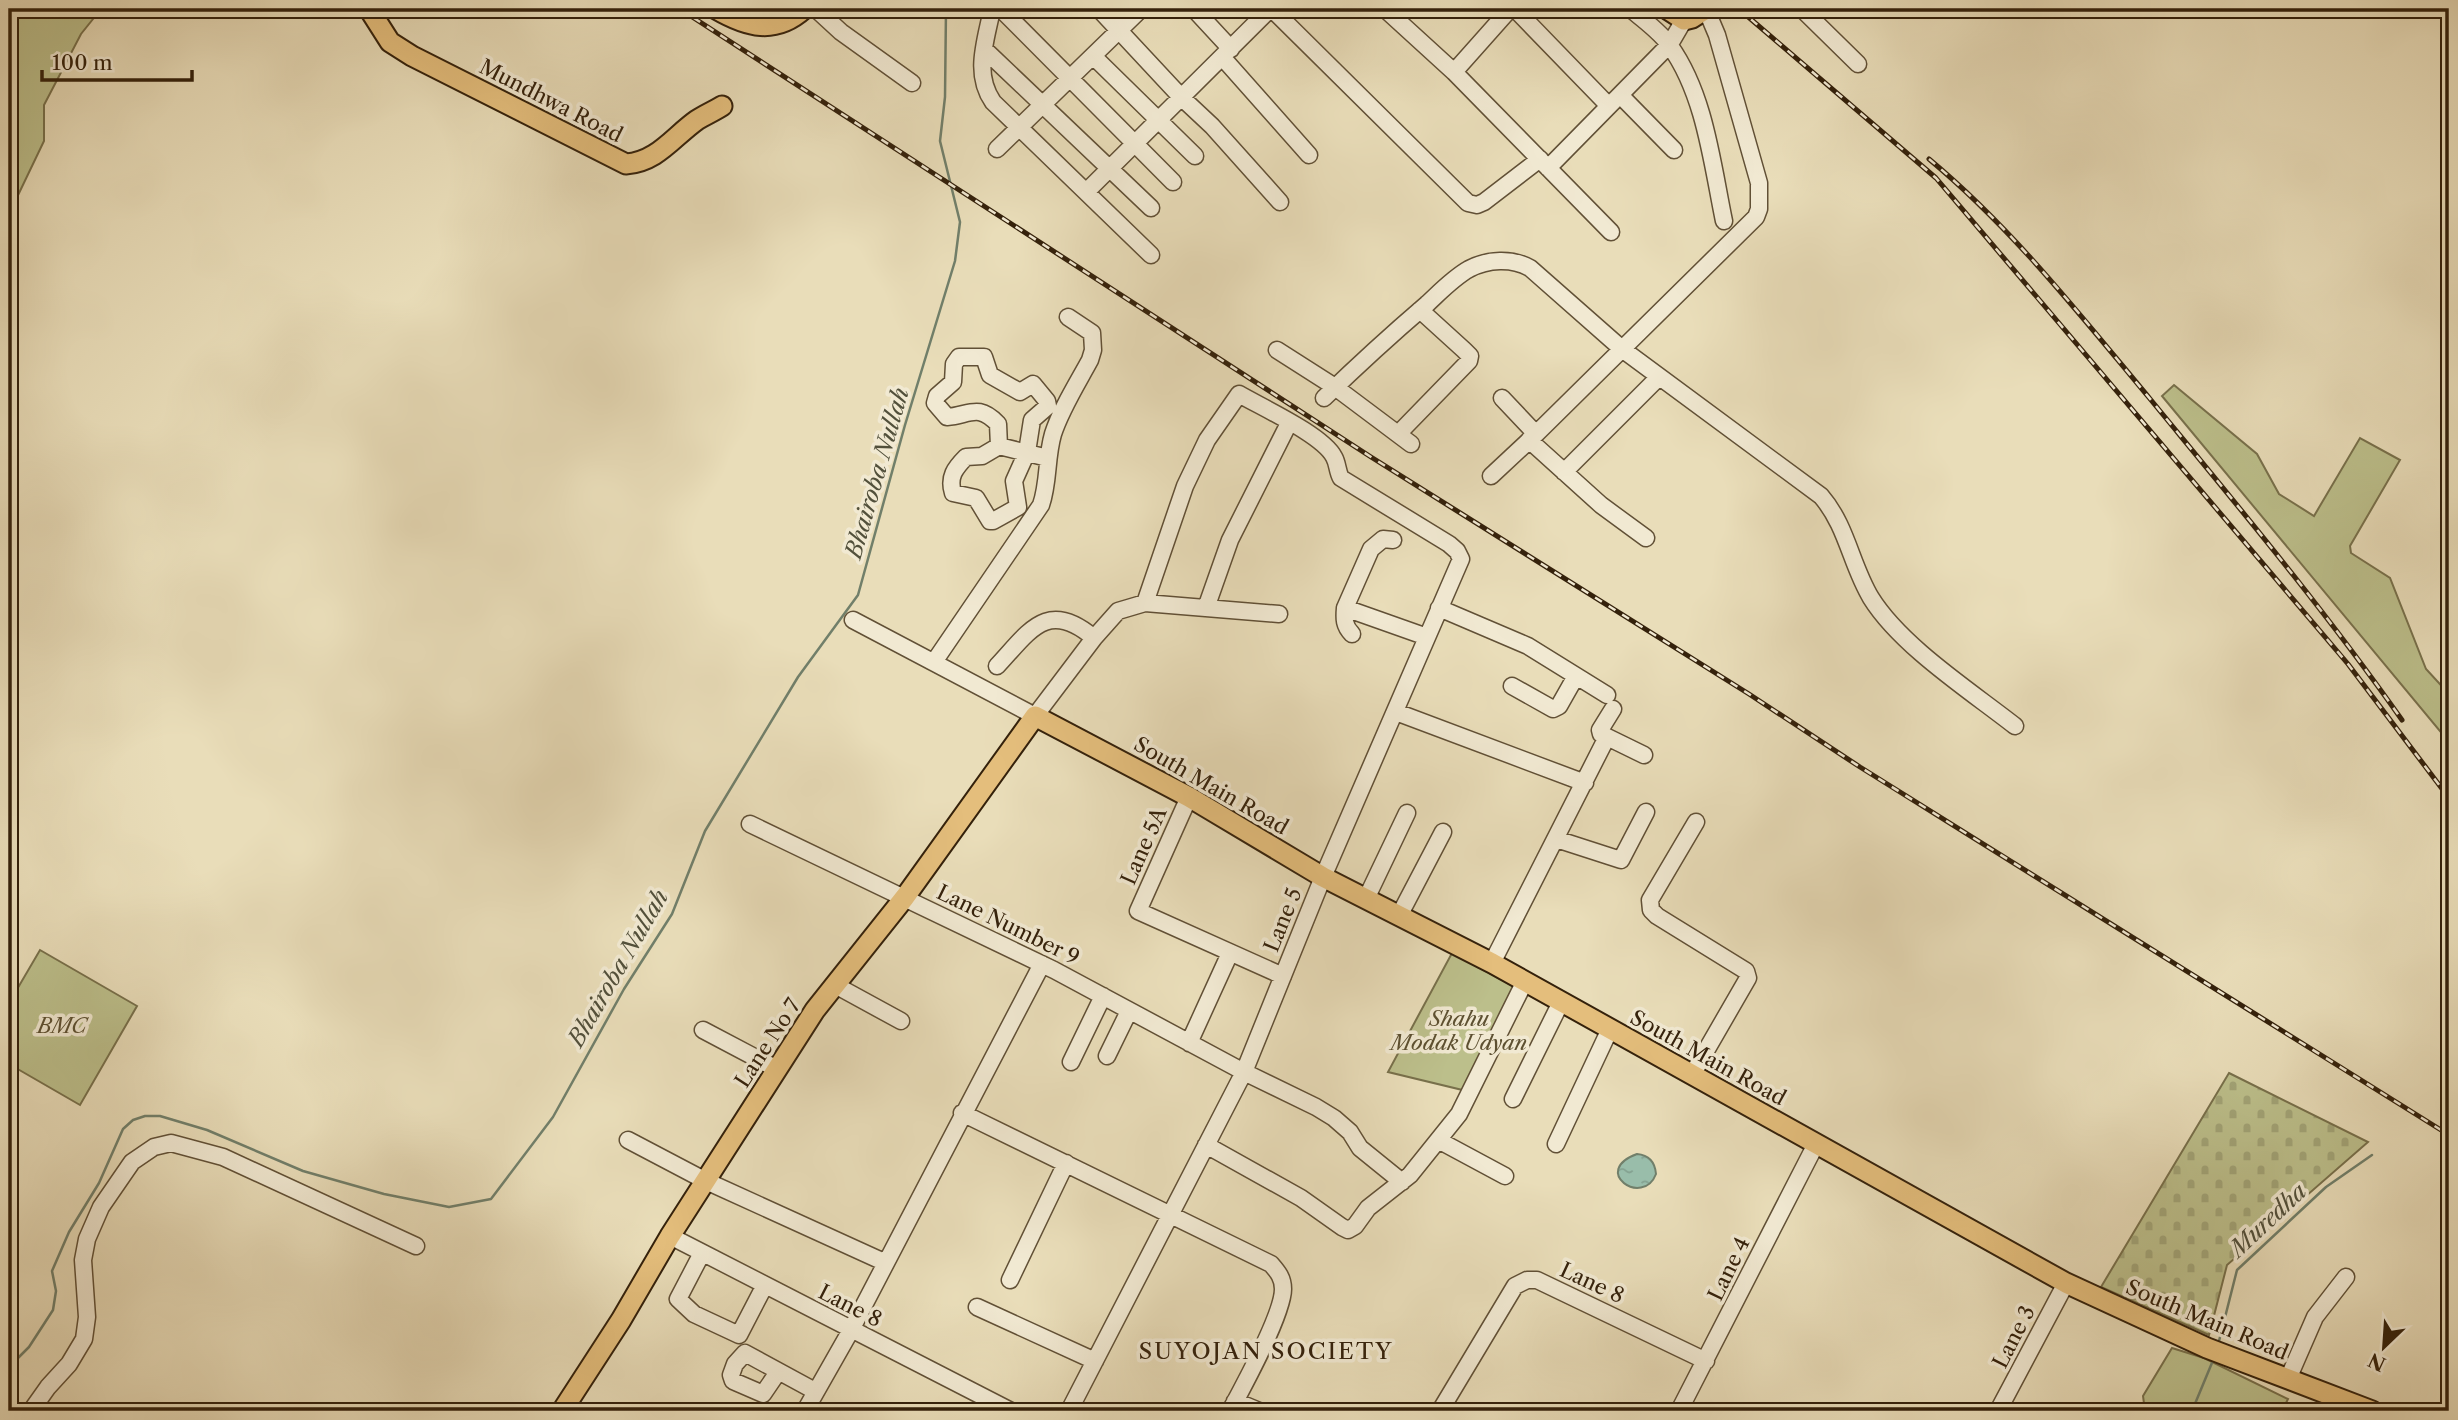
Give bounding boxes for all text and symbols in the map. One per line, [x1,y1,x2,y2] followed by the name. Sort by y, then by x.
[42,38,192,82] scale bar
[52,50,113,75] text: 100 m
[475,54,627,148] street label: Mundhwa Road
[839,384,915,564] water label: Bhairoba Nullah
[1130,731,1293,840] street label: South Main Road
[1115,803,1172,888] street label: Lane 5A
[933,879,1084,970] street label: Lane Number 9
[1258,884,1307,955] street label: Lane 5
[561,885,674,1053] water label: Bhairoba Nullah
[730,993,806,1092] street label: Lane No 7
[1626,1005,1790,1111] street label: South Main Road
[1388,1006,1527,1055] park label: Shahu Modak Udyan
[35,1013,89,1038] park label: BMC
[2222,1177,2312,1265] water label: Muredha
[1703,1233,1755,1305] street label: Lane 4
[1556,1257,1628,1308] street label: Lane 8
[2122,1274,2292,1365] street label: South Main Road
[814,1279,886,1332] street label: Lane 8
[1987,1301,2040,1372] street label: Lane 3
[2350,1312,2420,1382] north arrow
[1139,1337,1393,1365] district label: SUYOJAN SOCIETY
[2365,1348,2389,1376] text: N

